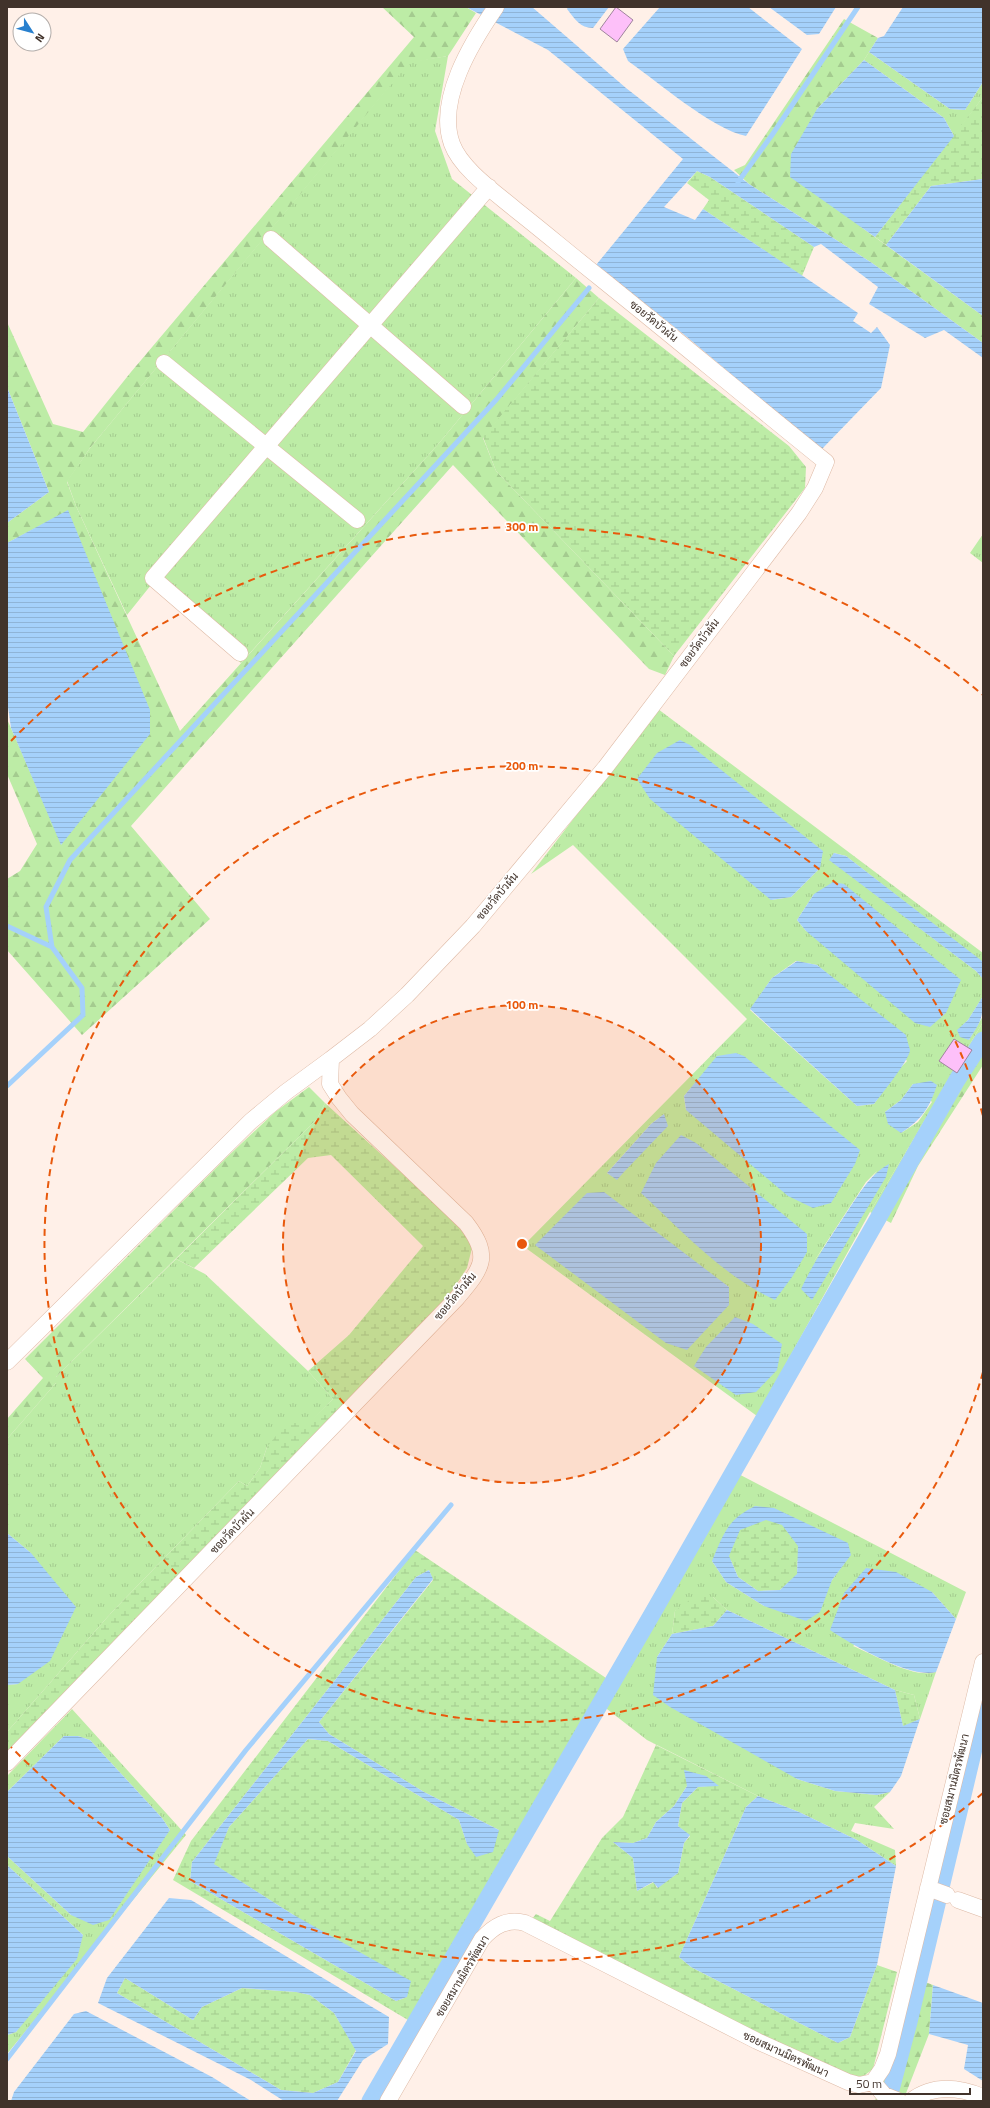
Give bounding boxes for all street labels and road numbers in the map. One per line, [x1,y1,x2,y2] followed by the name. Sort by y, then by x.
[626,296,682,346] street label: ซอยวัดบัวผัน
[675,615,723,671] street label: ซอยวัดบัวผัน
[472,869,522,923] street label: ซอยวัดบัวผัน
[430,1269,480,1323] street label: ซอยวัดบัวผัน
[206,1504,258,1558] street label: ซอยวัดบัวผัน
[935,1732,973,1826] street label: ซอยสมานมิตรพัฒนา
[431,1932,493,2020] street label: ซอยสมานมิตรพัฒนา
[740,2027,832,2081] street label: ซอยสมานมิตรพัฒนา

